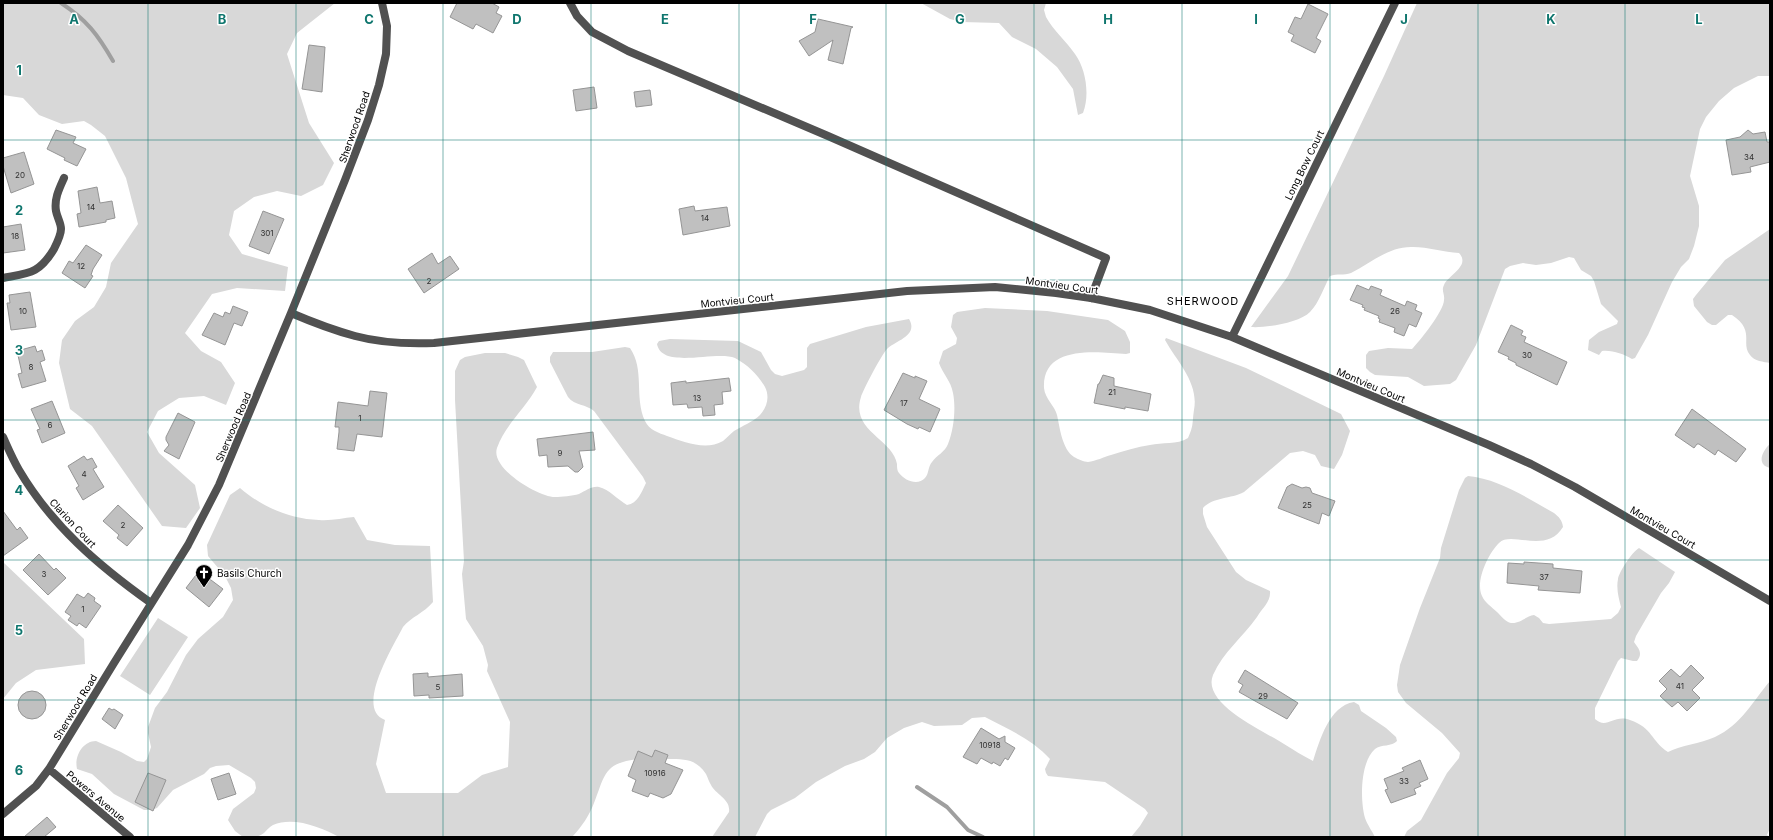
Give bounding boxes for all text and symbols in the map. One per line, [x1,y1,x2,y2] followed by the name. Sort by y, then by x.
[69,11,79,27] text: A
[218,11,227,27] text: B
[364,11,374,27] text: C
[512,11,522,27] text: D
[661,11,669,27] text: E
[809,11,817,27] text: F
[955,11,965,27] text: G
[1103,11,1113,27] text: H
[1254,11,1258,27] text: I
[1400,11,1408,27] text: J
[1546,11,1556,27] text: K
[1695,11,1703,27] text: L
[16,62,22,78] text: 1
[336,90,372,164] street label: Sherwood Road
[1282,127,1326,202] street label: Long Bow Court
[1744,152,1754,162] house number: 34
[15,170,25,180] house number: 20
[15,202,23,218] text: 2
[87,202,95,212] house number: 14
[701,213,709,223] house number: 14
[260,228,274,238] house number: 301
[11,231,19,241] house number: 18
[77,261,85,271] house number: 12
[1025,274,1100,296] street label: Montvieu Court
[427,276,432,286] house number: 2
[700,290,775,310] street label: Montvieu Court
[1167,294,1239,308] district label: SHERWOOD
[19,306,27,316] house number: 10
[1390,306,1400,316] house number: 26
[15,342,23,358] text: 3
[1522,350,1532,360] house number: 30
[29,362,34,372] house number: 8
[1335,365,1408,405] street label: Montvieu Court
[1108,387,1116,397] house number: 21
[213,390,253,464] street label: Sherwood Road
[693,393,701,403] house number: 13
[900,398,908,408] house number: 17
[358,413,362,423] house number: 1
[48,420,53,430] house number: 6
[558,448,563,458] house number: 9
[81,469,87,479] house number: 4
[15,482,24,498] text: 4
[47,496,99,551] street label: Clarion Court
[1302,500,1312,510] house number: 25
[1628,503,1698,551] street label: Montvieu Court
[121,520,126,530] house number: 2
[194,563,214,588] church icon: Basils Church
[217,567,282,579] place label: Basils Church
[42,569,47,579] house number: 3
[1539,572,1549,582] house number: 37
[81,604,85,614] house number: 1
[15,622,23,638] text: 5
[51,672,99,742] street label: Sherwood Road
[1676,681,1684,691] house number: 41
[436,682,441,692] house number: 5
[1258,691,1268,701] house number: 29
[979,740,1001,750] house number: 10918
[15,762,23,778] text: 6
[64,768,128,824] street label: Powers Avenue
[644,768,666,778] house number: 10916
[1399,776,1409,786] house number: 33

